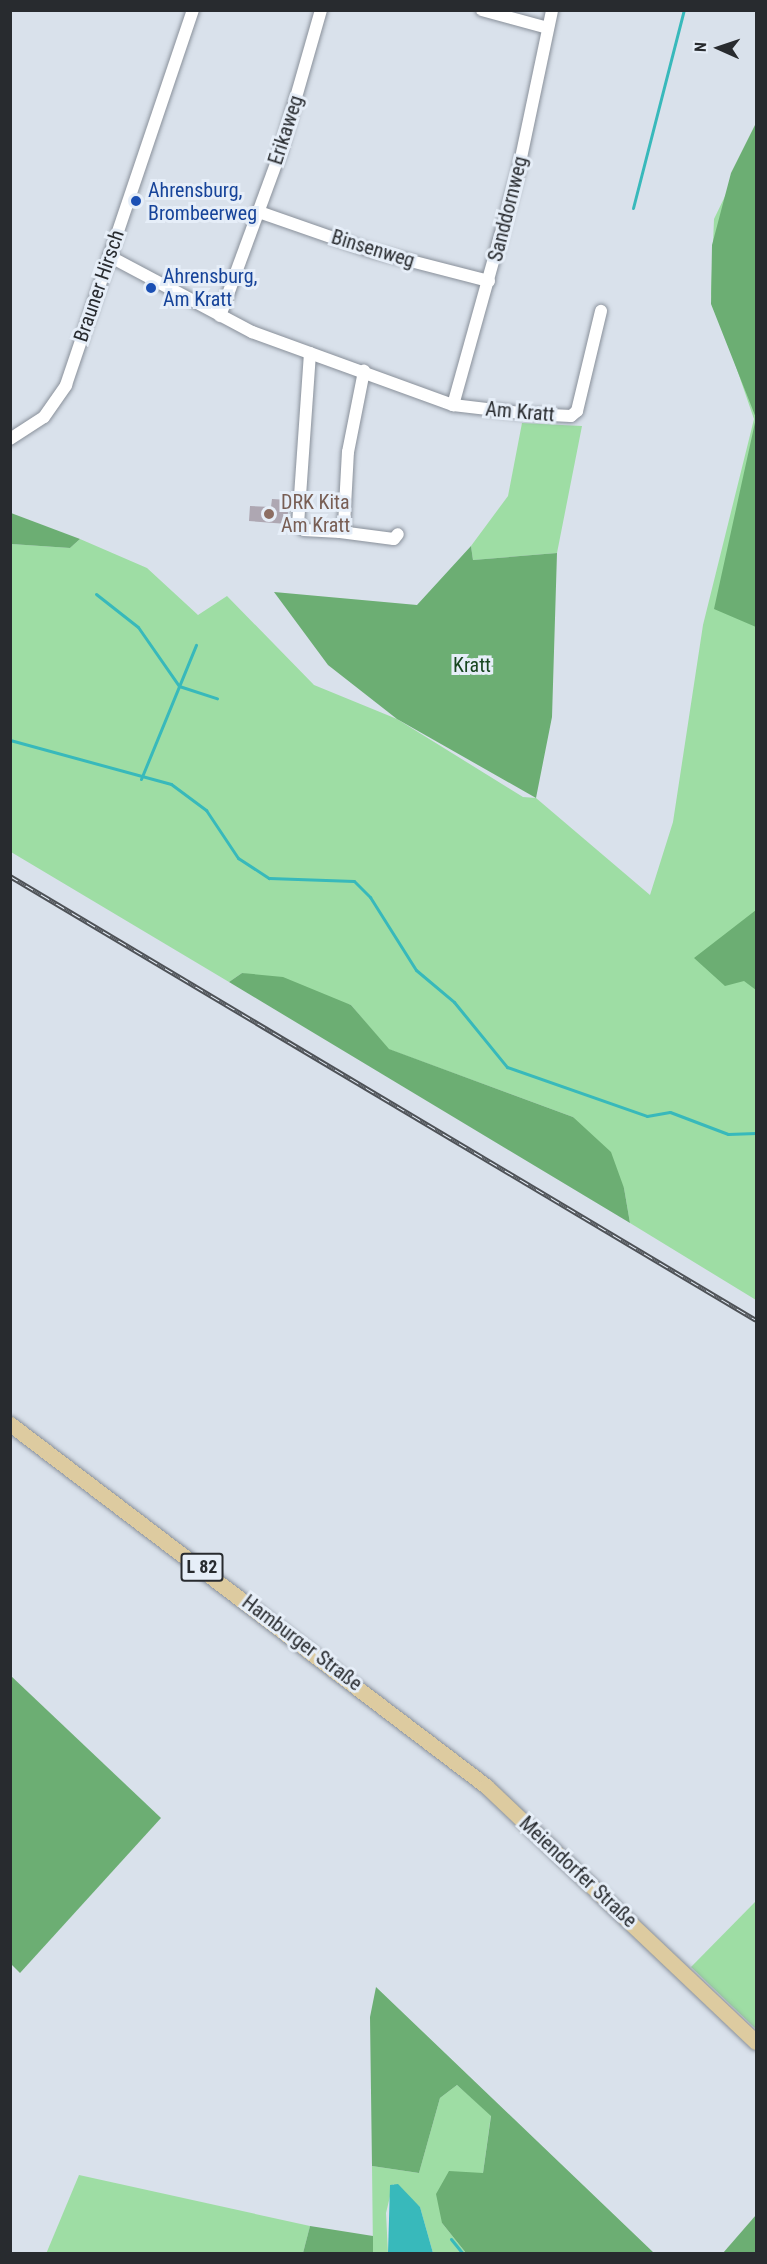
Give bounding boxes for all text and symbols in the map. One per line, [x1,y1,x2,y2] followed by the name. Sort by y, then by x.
[689,18,749,78] north arrow
[691,42,710,52] text: N
[264,92,308,168] street label: Erikaweg
[483,154,533,264] street label: Sanddornweg
[148,178,257,225] place label: Ahrensburg, Brombeerweg
[129,194,143,208] marker: Ahrensburg, Brombeerweg
[329,225,417,273] street label: Binsenweg
[69,227,129,345] street label: Brauner Hirsch
[163,264,258,311] place label: Ahrensburg, Am Kratt
[144,281,158,295] marker: Ahrensburg, Am Kratt
[484,397,556,427] street label: Am Kratt
[281,490,350,537] place label: DRK Kita Am Kratt
[262,507,276,521] marker: DRK Kita Am Kratt
[453,653,491,677] park label: Kratt
[180,1552,224,1582] road number: L 82
[237,1590,367,1696] street label: Hamburger Straße
[514,1811,642,1933] street label: Meiendorfer Straße

